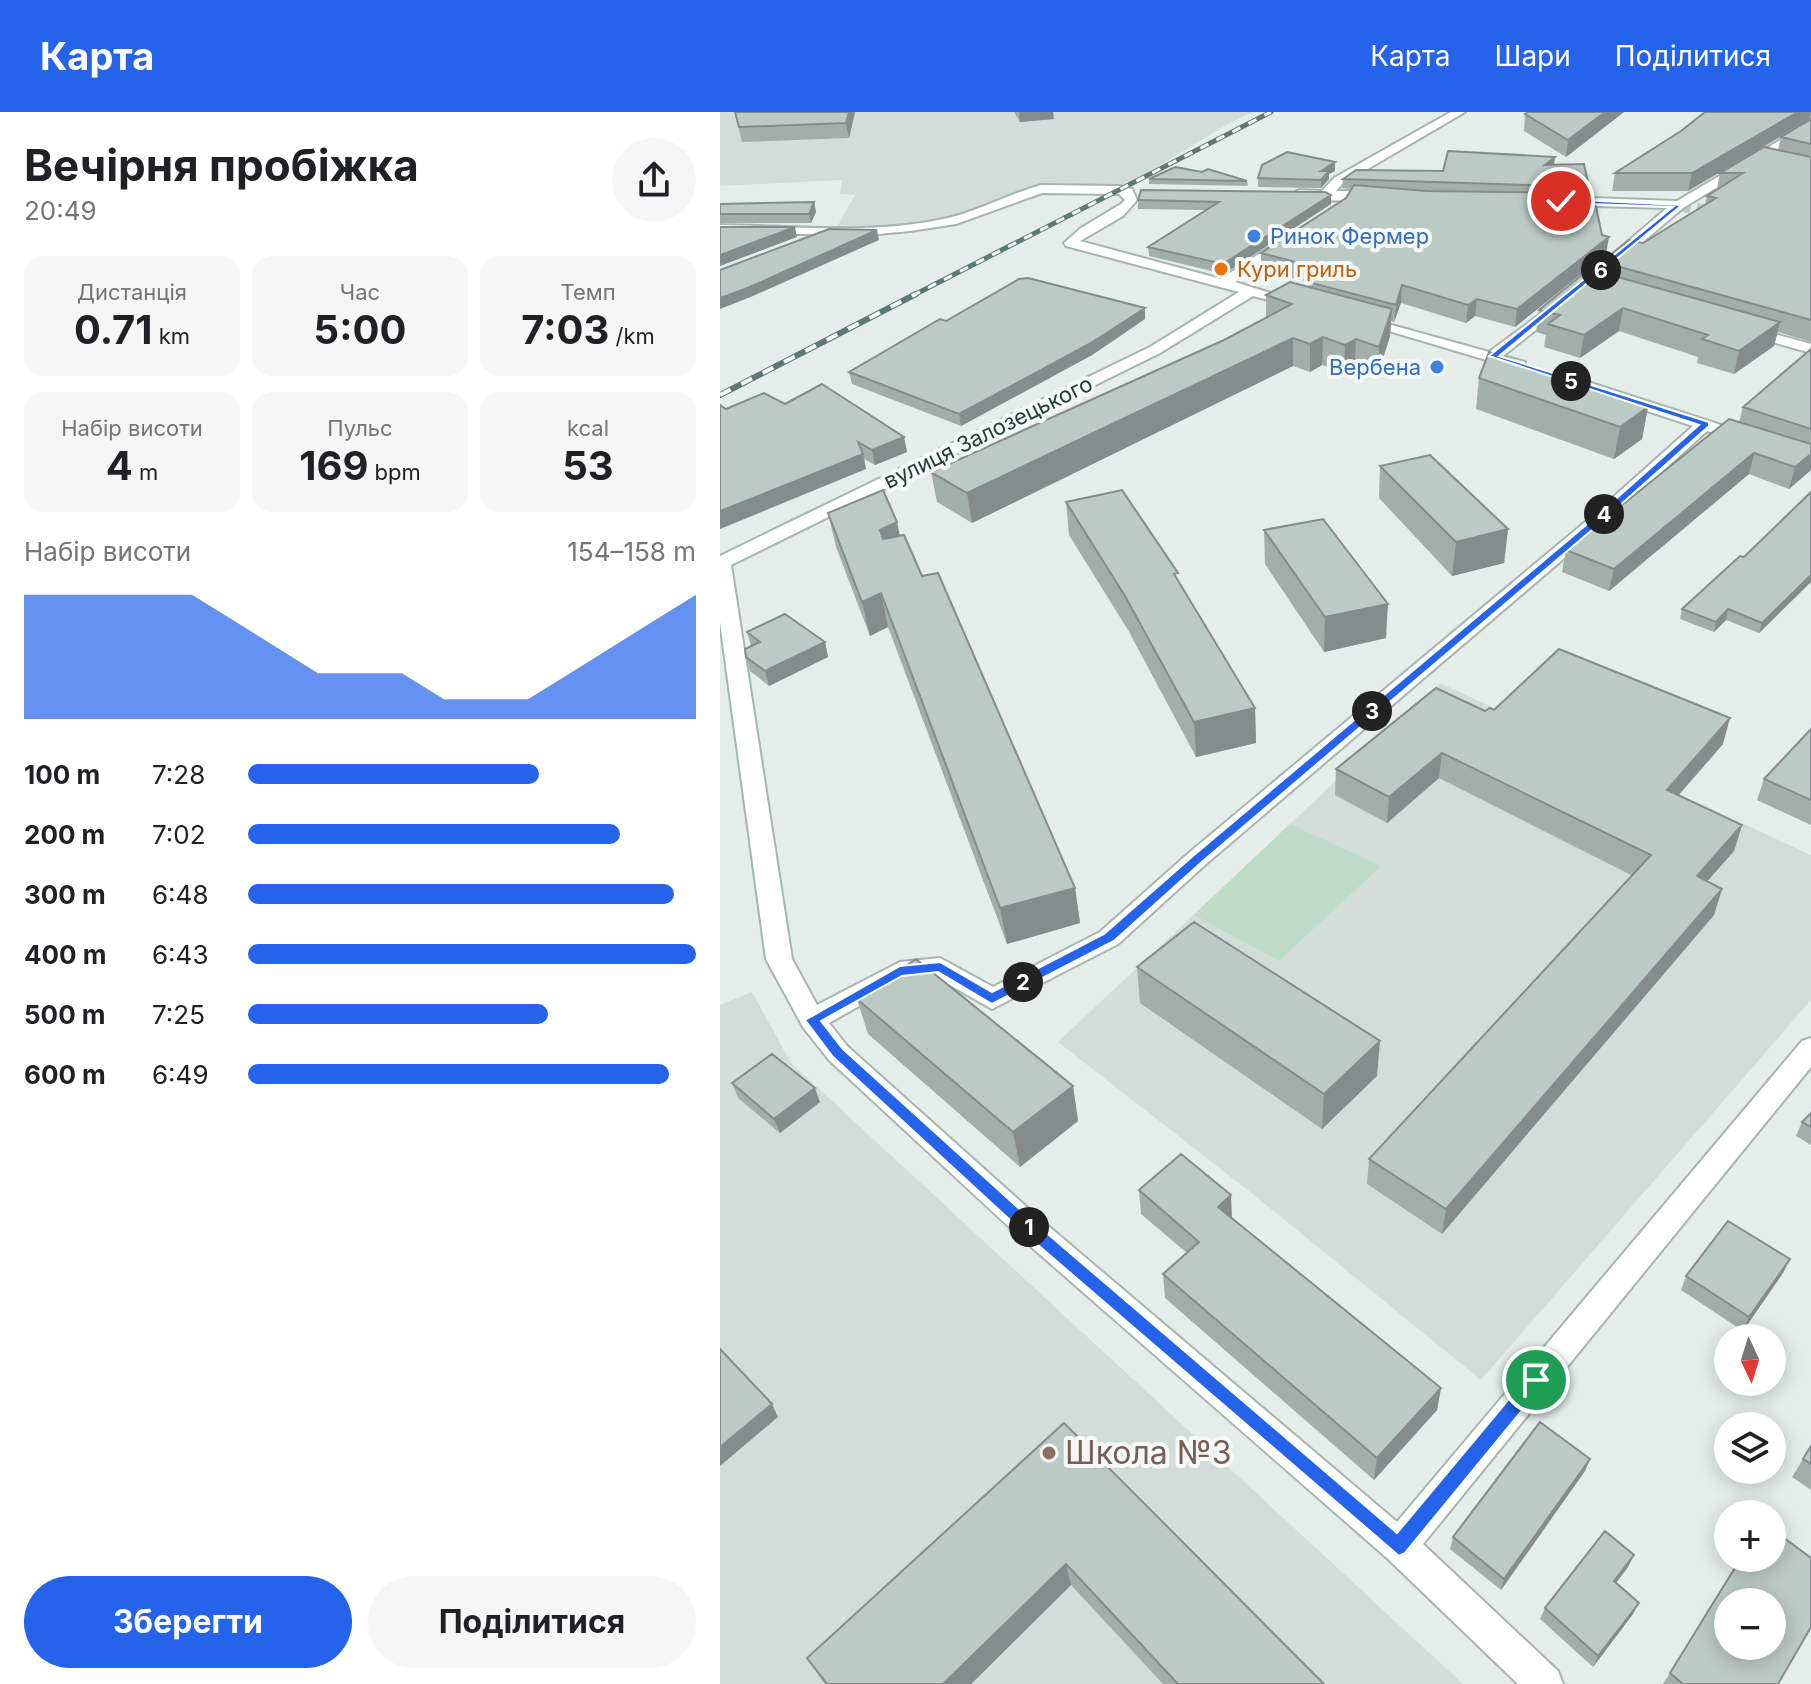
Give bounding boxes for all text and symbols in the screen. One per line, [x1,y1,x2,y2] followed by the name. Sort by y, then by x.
[40,33,154,79] text: Карта
[1370,39,1451,73] text: Карта
[1495,39,1571,73] text: Шари
[1615,39,1771,73] text: Поділитися
[24,138,419,192] text: Вечірня пробіжка
[612,138,696,222] button: share
[1527,167,1595,235] pin
[1539,179,1583,223] icon: check
[24,195,97,226] text: 20:49
[1270,223,1429,249] place label: Ринок Фермер
[1245,227,1263,245] marker: Ринок Фермер
[1581,250,1621,290] pin: 6
[1237,256,1357,282] place label: Кури гриль
[1594,257,1608,283] text: 6
[1212,260,1230,278] marker: Кури гриль
[77,279,187,305] text: Дистанція
[340,279,380,305] text: Час
[560,279,616,305] text: Темп
[74,305,153,354] text: 0.71
[314,305,406,354] text: 5:00
[521,305,609,354] text: 7:03
[153,323,190,349] text: km
[609,323,655,349] text: /km
[1329,354,1421,380] place label: Вербена
[1428,358,1446,376] marker: Вербена
[1551,361,1591,401] pin: 5
[1564,368,1578,394] text: 5
[879,370,1097,494] street label: вулиця Залозецького
[61,415,203,441] text: Набір висоти
[327,415,393,441] text: Пульс
[567,415,609,441] text: kcal
[106,441,133,490] text: 4
[299,441,368,490] text: 169
[562,441,614,490] text: 53
[133,459,158,485] text: m
[368,459,421,485] text: bpm
[1584,494,1624,534] pin: 4
[1597,501,1611,527] text: 4
[24,536,191,567] text: Набір висоти
[567,536,696,567] text: 154–158 m
[1352,691,1392,731] pin: 3
[1365,698,1379,724] text: 3
[24,759,100,790] text: 100 m
[152,759,205,790] text: 7:28
[24,819,105,850] text: 200 m
[152,819,206,850] text: 7:02
[24,879,106,910] text: 300 m
[152,879,209,910] text: 6:48
[24,939,107,970] text: 400 m
[152,939,208,970] text: 6:43
[1003,962,1043,1002] pin: 2
[1016,969,1030,995] text: 2
[24,999,106,1030] text: 500 m
[152,999,205,1030] text: 7:25
[24,1059,106,1090] text: 600 m
[152,1059,209,1090] text: 6:49
[1009,1207,1049,1247] pin: 1
[1024,1214,1034,1240] text: 1
[1714,1324,1786,1396] north arrow
[1714,1324,1786,1660] map controls
[1502,1346,1570,1414] pin
[1514,1358,1558,1402] icon: arrive
[1714,1412,1786,1484] button: layers
[1065,1433,1232,1472] place label: Школа №3
[1040,1444,1058,1462] marker: Школа №3
[1714,1500,1786,1572] button: +
[24,1576,352,1668] button: Зберегти
[368,1576,696,1668] button: Поділитися
[1714,1588,1786,1660] button: −

